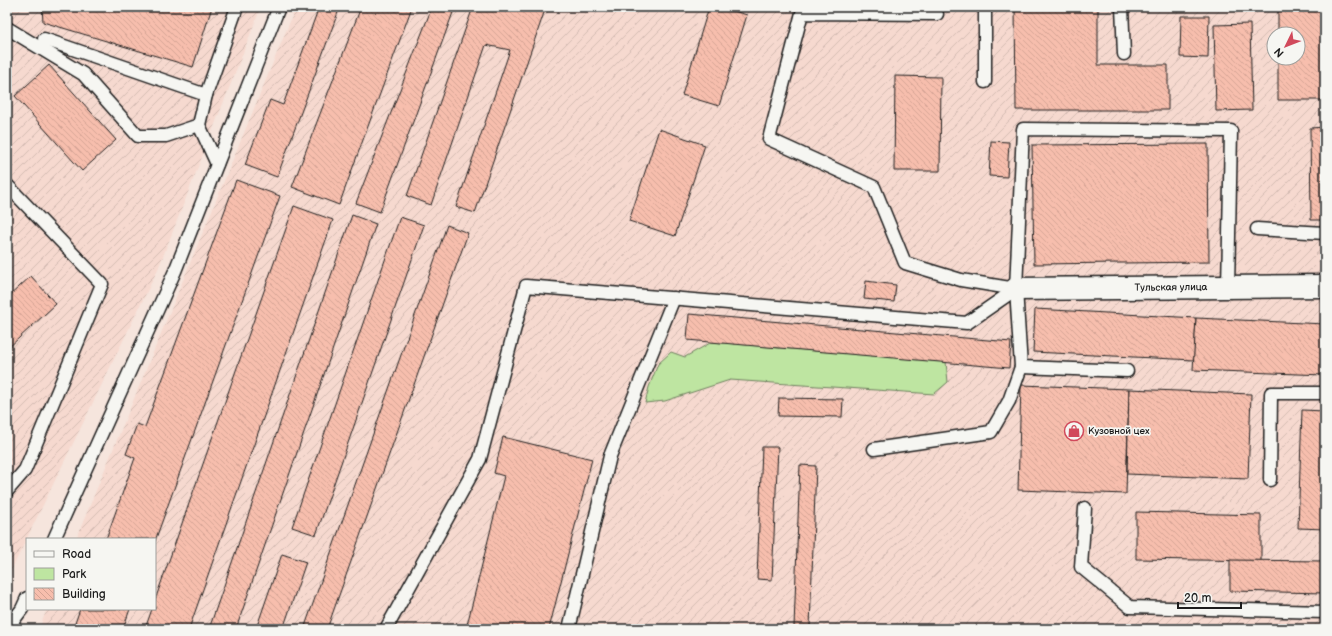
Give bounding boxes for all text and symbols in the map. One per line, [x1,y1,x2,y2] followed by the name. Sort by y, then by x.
[1266,26,1306,66] north arrow
[1271,45,1287,60] text: N
[1134,281,1208,294] street label: Тульская улица
[1063,420,1085,442] shop icon: Кузовной цех
[1088,425,1150,437] place label: Кузовной цех
[26,538,156,610] legend
[62,547,91,562] text: Road
[62,567,86,582] text: Park
[1178,584,1241,610] scale bar
[62,587,106,602] text: Building
[1184,591,1211,606] text: 20 m

